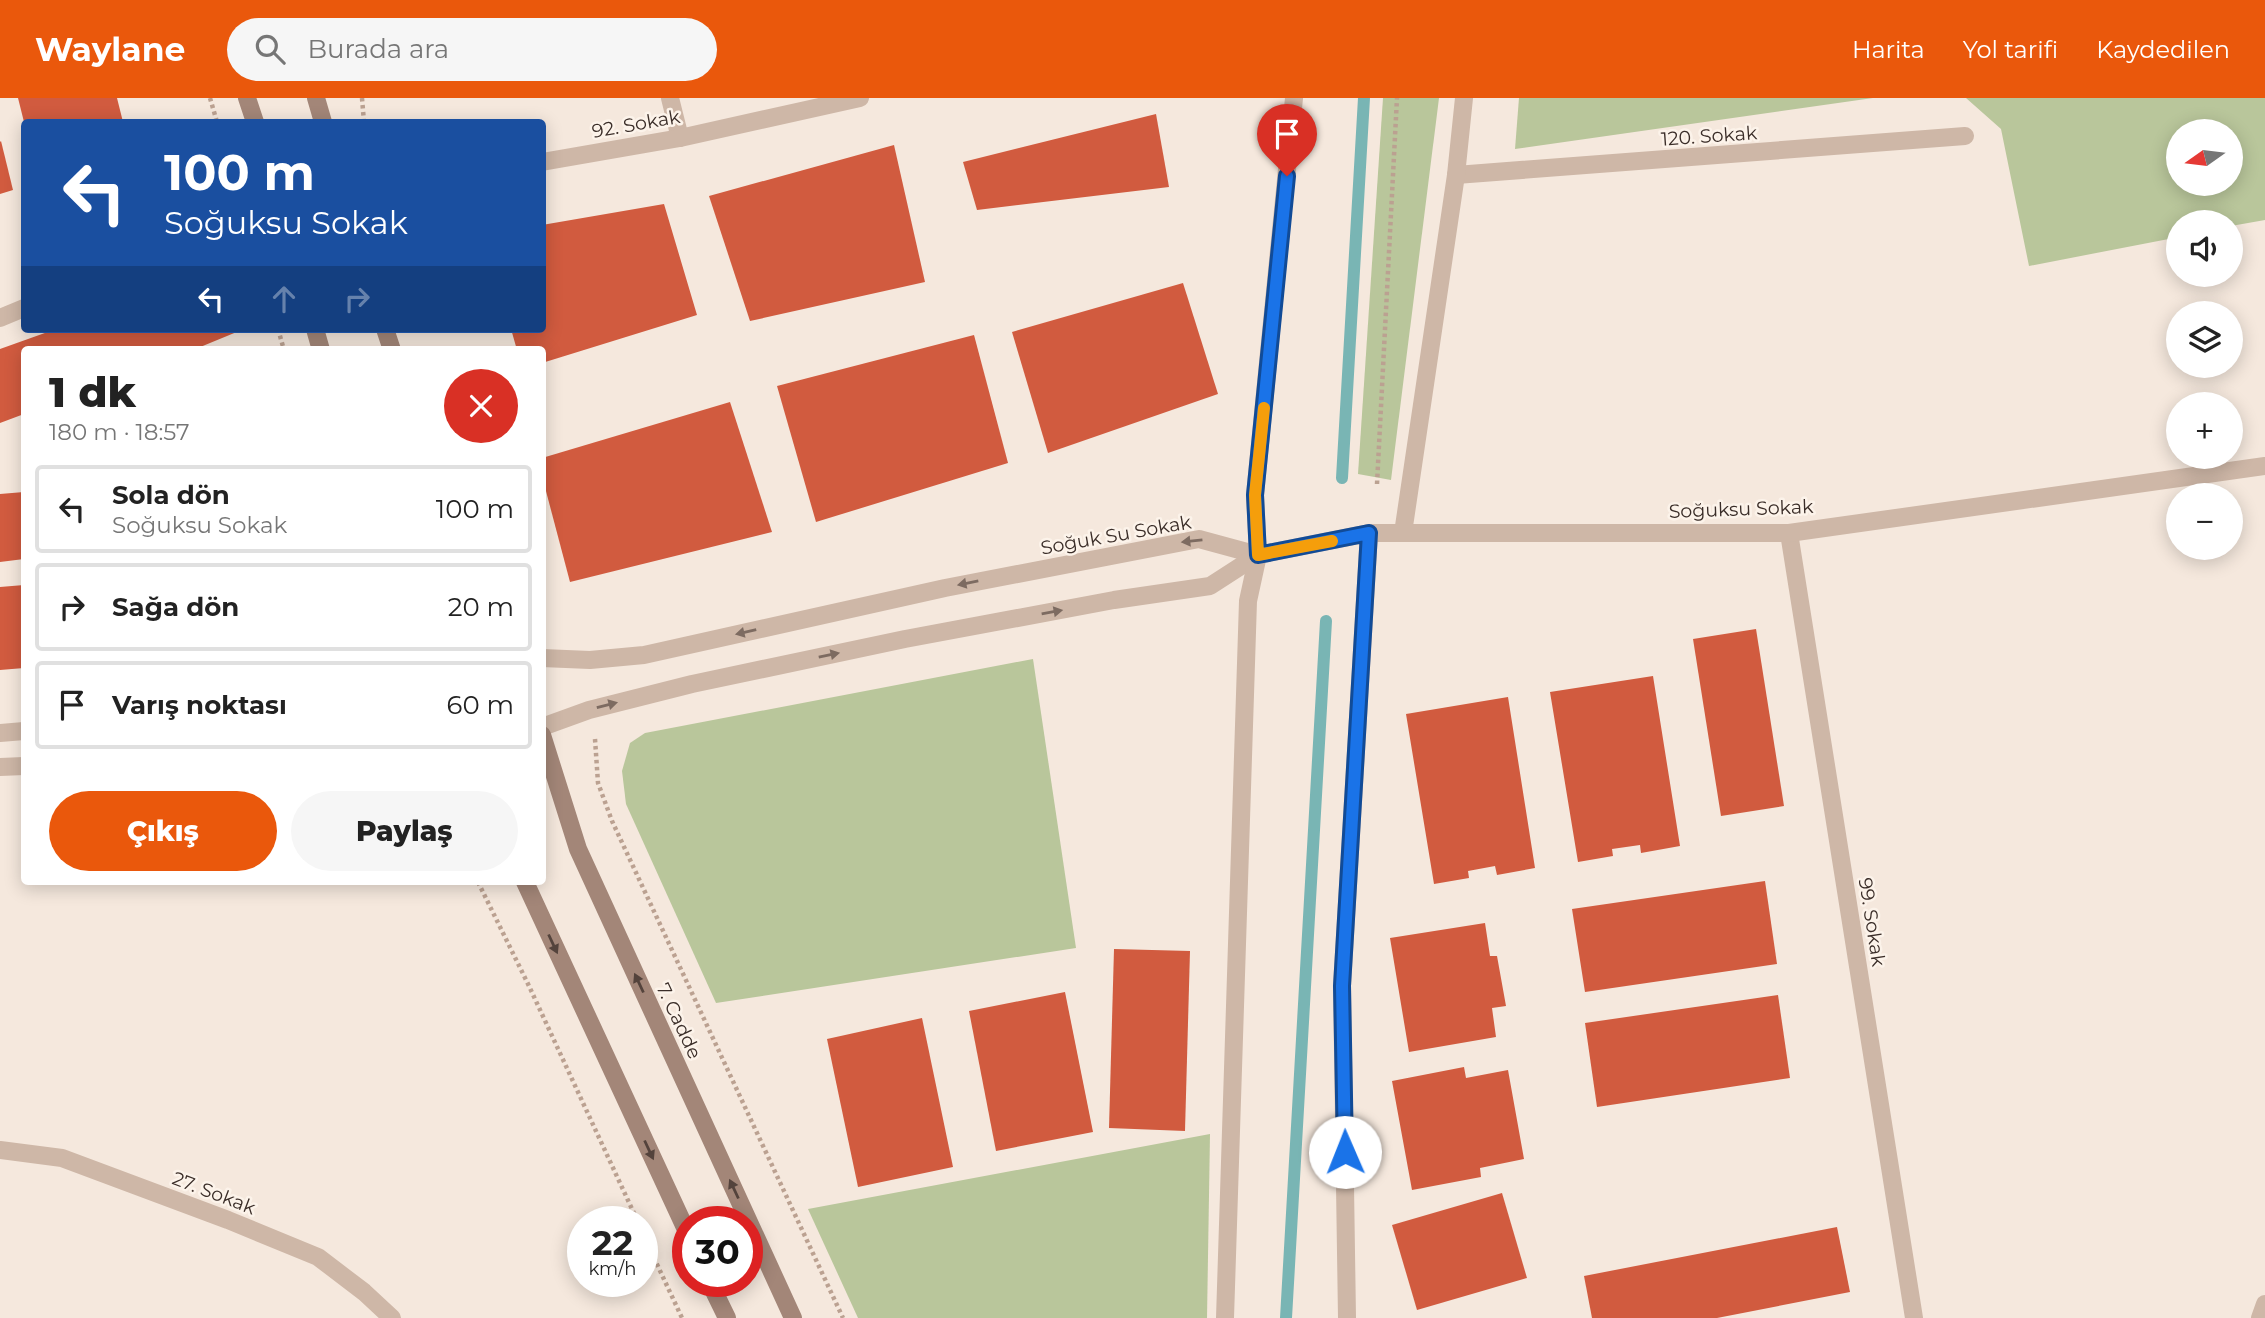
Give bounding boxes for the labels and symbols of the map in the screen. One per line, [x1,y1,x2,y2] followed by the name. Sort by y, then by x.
[1257,104,1317,176] pin
[590,105,682,143] street label: 92. Sokak
[2166,119,2244,196] north arrow
[1660,121,1758,151] street label: 120. Sokak
[1668,495,1814,523] street label: Soğuksu Sokak
[1039,510,1194,560] street label: Soğuk Su Sokak
[1181,536,1203,547] one-way arrow
[957,578,979,589] one-way arrow
[1041,606,1063,617] one-way arrow
[735,627,757,638] one-way arrow
[818,649,840,660] one-way arrow
[596,699,618,710] one-way arrow
[1854,876,1890,969] street label: 99. Sokak
[547,934,559,954] one-way arrow
[633,972,644,993] one-way arrow
[651,979,707,1063] street label: 7. Cadde
[1308,1115,1382,1189] position arrow
[643,1140,655,1160] one-way arrow
[169,1167,259,1220] street label: 27. Sokak
[728,1179,739,1200] one-way arrow
[672,1206,763,1297] speed limit sign: 30

